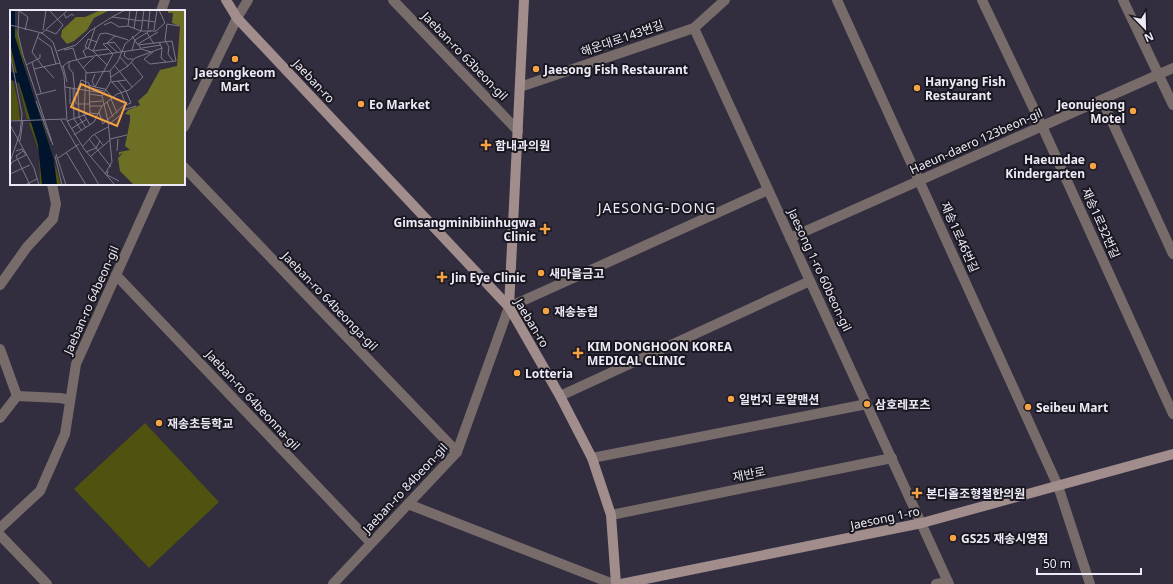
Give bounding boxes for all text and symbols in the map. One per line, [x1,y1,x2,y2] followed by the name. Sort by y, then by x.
[417,7,512,104] street label: Jaeban-ro 63beon-gil
[1125,8,1165,48] north arrow
[10,10,185,185] inset map
[578,16,666,60] street label: 해운대로143번길
[1142,29,1156,46] text: N
[230,54,240,64] marker: Jaesongkeom Mart
[289,55,339,107] street label: Jaeban-ro
[543,61,688,78] place label: Jaesong Fish Restaurant
[193,64,276,95] place label: Jaesongkeom Mart
[531,64,541,74] marker: Jaesong Fish Restaurant
[925,73,1006,104] place label: Hanyang Fish Restaurant
[912,83,922,93] marker: Hanyang Fish Restaurant
[369,96,430,113] place label: Eo Market
[1056,96,1125,127] place label: Jeonujeong Motel
[356,99,366,109] marker: Eo Market
[907,104,1045,178] street label: Haeun-daero 123beon-gil
[1128,106,1138,116] marker: Jeonujeong Motel
[495,137,550,154] place label: 함내과의원
[480,139,492,151] marker: 함내과의원
[1005,151,1085,182] place label: Haeundae Kindergarten
[1088,161,1098,171] marker: Haeundae Kindergarten
[1078,185,1124,261] street label: 재송1로32번길
[596,198,716,217] district label: JAESONG-DONG
[937,199,983,275] street label: 재송1로46번길
[784,205,856,334] street label: Jaesong 1-ro 60beon-gil
[394,214,536,245] place label: Gimsangminibiinhugwa Clinic
[539,223,551,235] marker: Gimsangminibiinhugwa Clinic
[59,243,123,358] street label: Jaeban-ro 64beon-gil
[278,247,382,354] street label: Jaeban-ro 64beonga-gil
[549,265,604,282] place label: 새마을금고
[536,268,546,278] marker: 새마을금고
[450,269,526,286] place label: Jin Eye Clinic
[436,271,448,283] marker: Jin Eye Clinic
[510,295,553,351] street label: Jaeban-ro
[554,303,598,320] place label: 재송농협
[541,306,551,316] marker: 재송농협
[587,338,733,369] place label: KIM DONGHOON KOREA MEDICAL CLINIC
[201,345,304,454] street label: Jaeban-ro 64beonna-gil
[572,347,584,359] marker: KIM DONGHOON KOREA MEDICAL CLINIC
[525,365,573,382] place label: Lotteria
[512,368,522,378] marker: Lotteria
[739,391,819,408] place label: 일번지 로얄맨션
[726,394,736,404] marker: 일번지 로얄맨션
[875,396,930,413] place label: 삼호레포츠
[862,399,872,409] marker: 삼호레포츠
[1036,399,1108,416] place label: Seibeu Mart
[1023,402,1033,412] marker: Seibeu Mart
[167,415,233,432] place label: 재송초등학교
[154,418,164,428] marker: 재송초등학교
[358,439,451,537] street label: Jaeban-ro 84beon-gil
[731,462,767,486] street label: 재반로
[926,485,1025,502] place label: 본디올조형철한의원
[911,487,923,499] marker: 본디올조형철한의원
[848,502,921,534] street label: Jaesong 1-ro
[961,530,1048,547] place label: GS25 재송시영점
[948,533,958,543] marker: GS25 재송시영점
[1037,550,1141,576] scale bar
[1043,555,1071,572] text: 50 m

